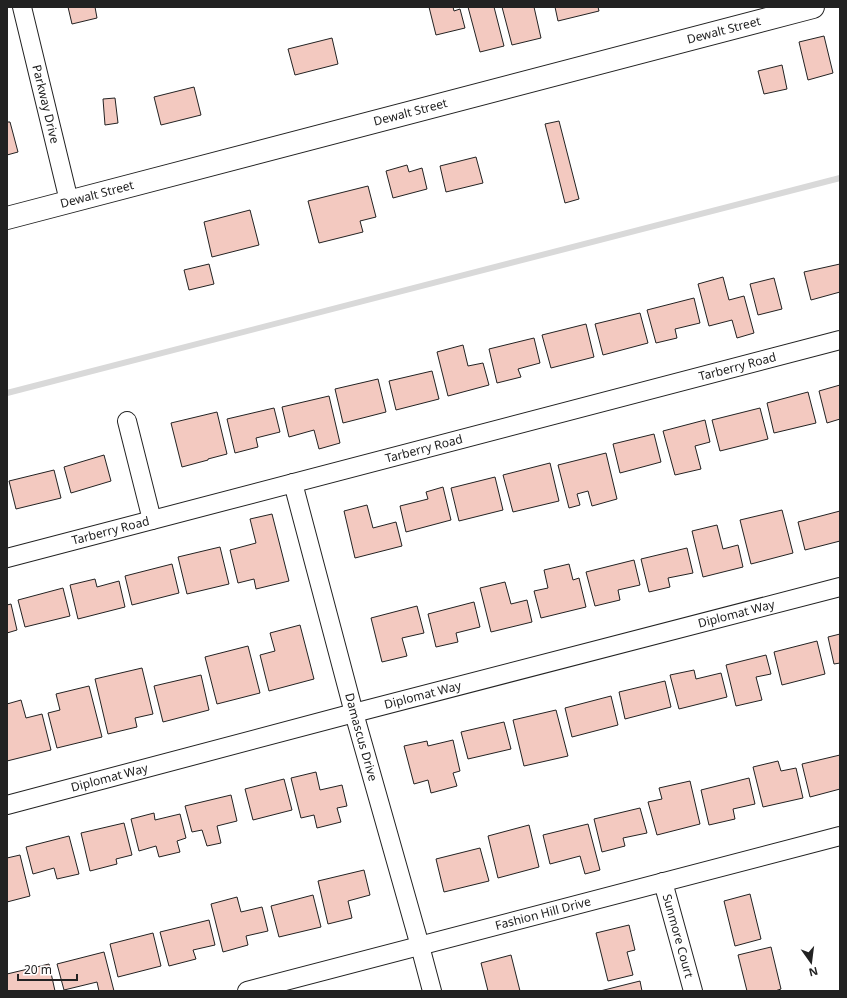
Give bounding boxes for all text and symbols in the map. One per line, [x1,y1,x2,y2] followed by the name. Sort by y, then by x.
[685,12,763,48] street label: Dewalt Street
[28,63,64,145] street label: Parkway Drive
[372,94,450,130] street label: Dewalt Street
[58,176,136,212] street label: Dewalt Street
[697,348,778,385] street label: Tarberry Road
[383,430,465,467] street label: Tarberry Road
[70,512,151,549] street label: Tarberry Road
[696,595,777,632] street label: Diplomat Way
[382,676,464,713] street label: Diplomat Way
[341,691,382,783] street label: Damascus Drive
[69,759,150,796] street label: Diplomat Way
[493,892,593,934] street label: Fashion Hill Drive
[659,892,698,980] street label: Sunmore Court
[791,942,831,982] north arrow
[18,956,77,982] scale bar
[24,961,52,978] text: 20 m
[807,964,820,981] text: N

